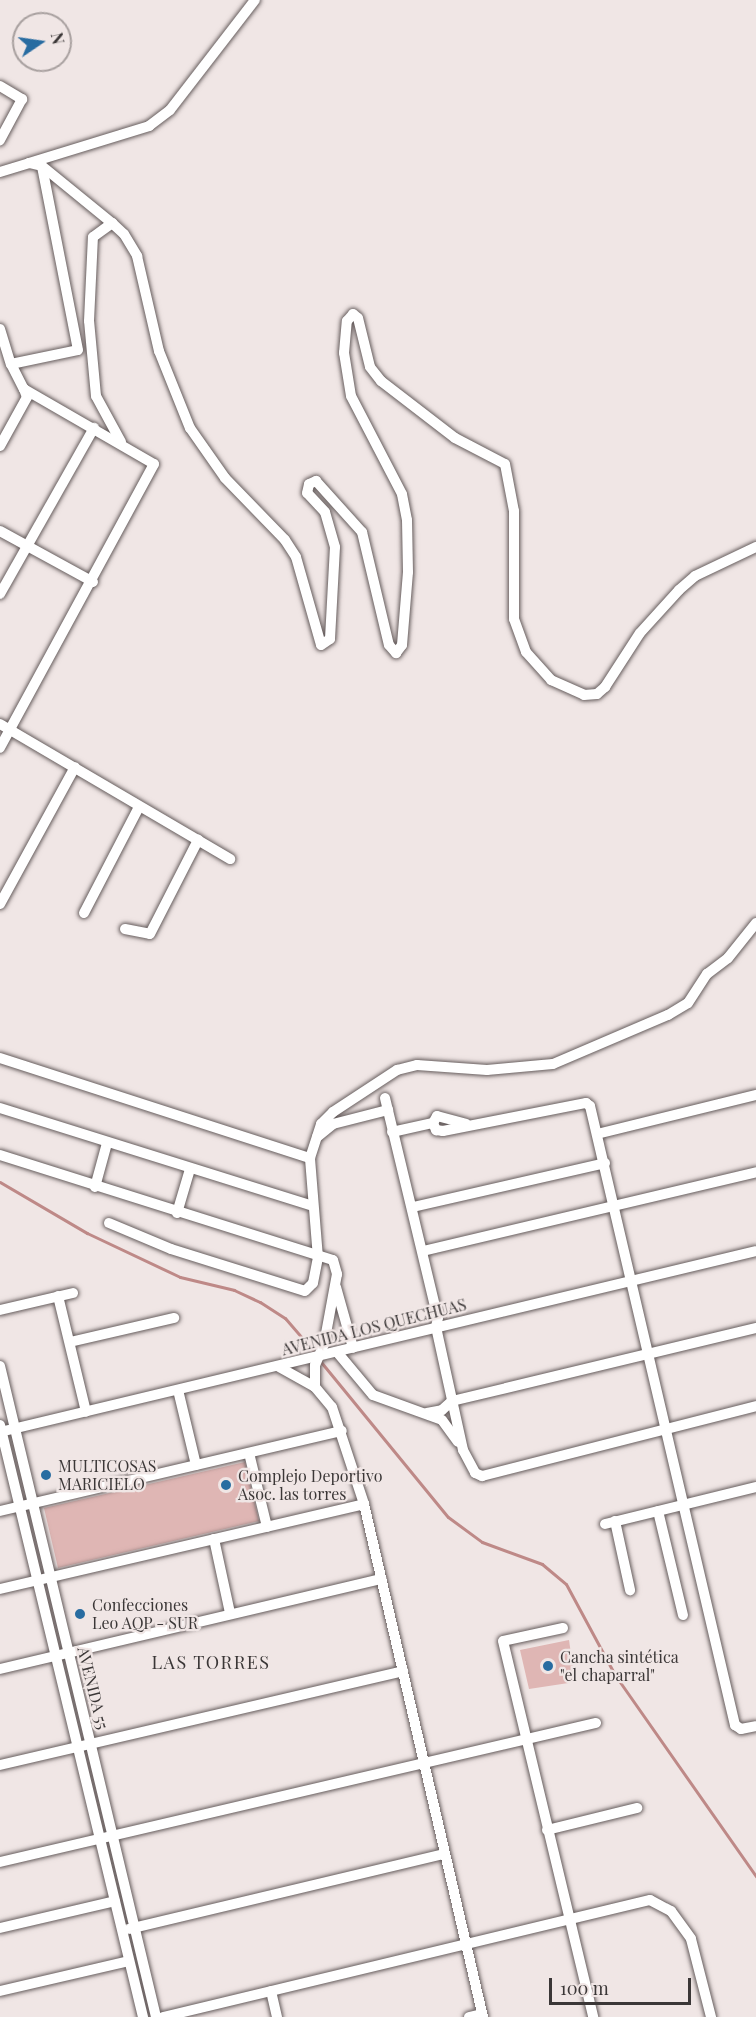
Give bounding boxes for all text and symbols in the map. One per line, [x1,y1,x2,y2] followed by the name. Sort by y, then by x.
[12,12,72,72] north arrow
[47,30,70,46] text: N
[280,1295,468,1359] street label: AVENIDA LOS QUECHUAS
[58,1456,157,1494] place label: MULTICOSAS MARICIELO
[238,1466,382,1504] place label: Complejo Deportivo Asoc. las torres
[39,1468,53,1482] marker: MULTICOSAS MARICIELO
[219,1478,233,1492] marker: Complejo Deportivo Asoc. las torres
[92,1595,199,1633] place label: Confecciones Leo AQP - SUR
[73,1607,87,1621] marker: Confecciones Leo AQP - SUR
[73,1645,113,1731] street label: AVENIDA 55
[560,1647,679,1685] place label: Cancha sintética "el chaparral"
[151,1651,271,1673] district label: LAS TORRES
[541,1659,555,1673] marker: Cancha sintética "el chaparral"
[552,1966,694,2004] scale bar
[560,1976,609,2000] text: 100 m

